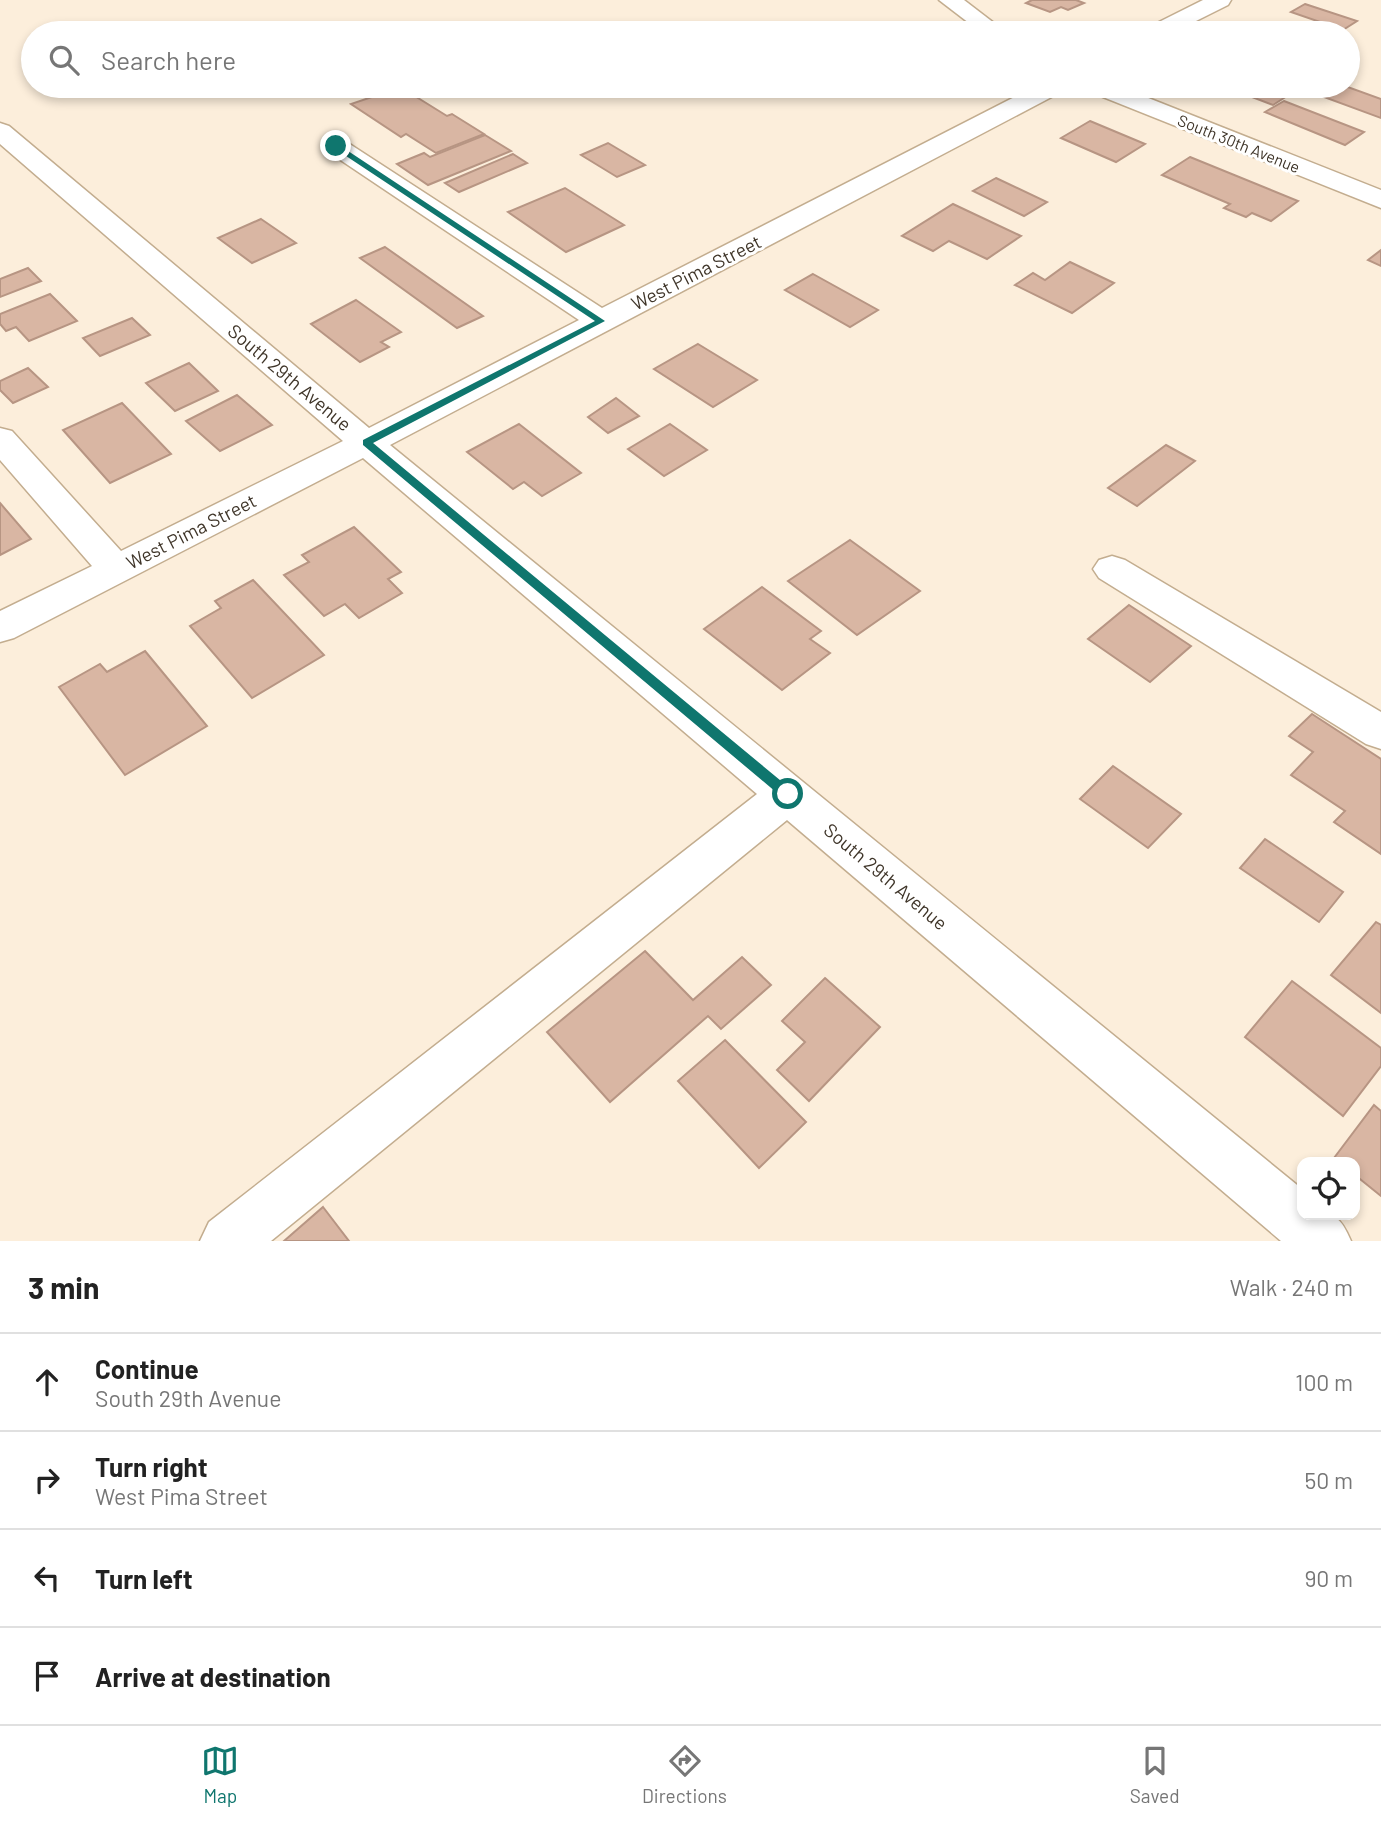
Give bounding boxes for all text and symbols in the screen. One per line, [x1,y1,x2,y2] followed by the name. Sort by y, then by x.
[21,21,1360,98] search box
[45,41,83,79] icon: search
[101,44,236,75] text: Search here
[1175,110,1303,176] street label: South 30th Avenue
[320,130,351,161] route end
[627,229,765,315] street label: West Pima Street
[224,319,356,435] street label: South 29th Avenue
[122,488,260,574] street label: West Pima Street
[772,778,803,809] route start
[820,818,952,934] street label: South 29th Avenue
[1297,1157,1360,1220] map controls
[1297,1157,1360,1220] button: locate
[28,1269,99,1305] text: 3 min
[1230,1273,1353,1301] text: Walk · 240 m
[95,1353,199,1384] text: Continue
[28,1363,66,1401] icon: ahead
[1295,1368,1353,1396] text: 100 m
[95,1384,281,1412] text: South 29th Avenue
[95,1451,208,1482] text: Turn right
[28,1461,66,1499] icon: right
[1305,1466,1353,1494] text: 50 m
[95,1482,268,1510] text: West Pima Street
[28,1559,66,1597] icon: left
[95,1563,193,1594] text: Turn left
[1304,1564,1353,1592] text: 90 m
[28,1657,66,1695] icon: arrive
[95,1661,331,1692] text: Arrive at destination
[201,1742,239,1807] tab: Map
[642,1742,727,1807] tab: Directions
[1130,1742,1180,1807] tab: Saved

